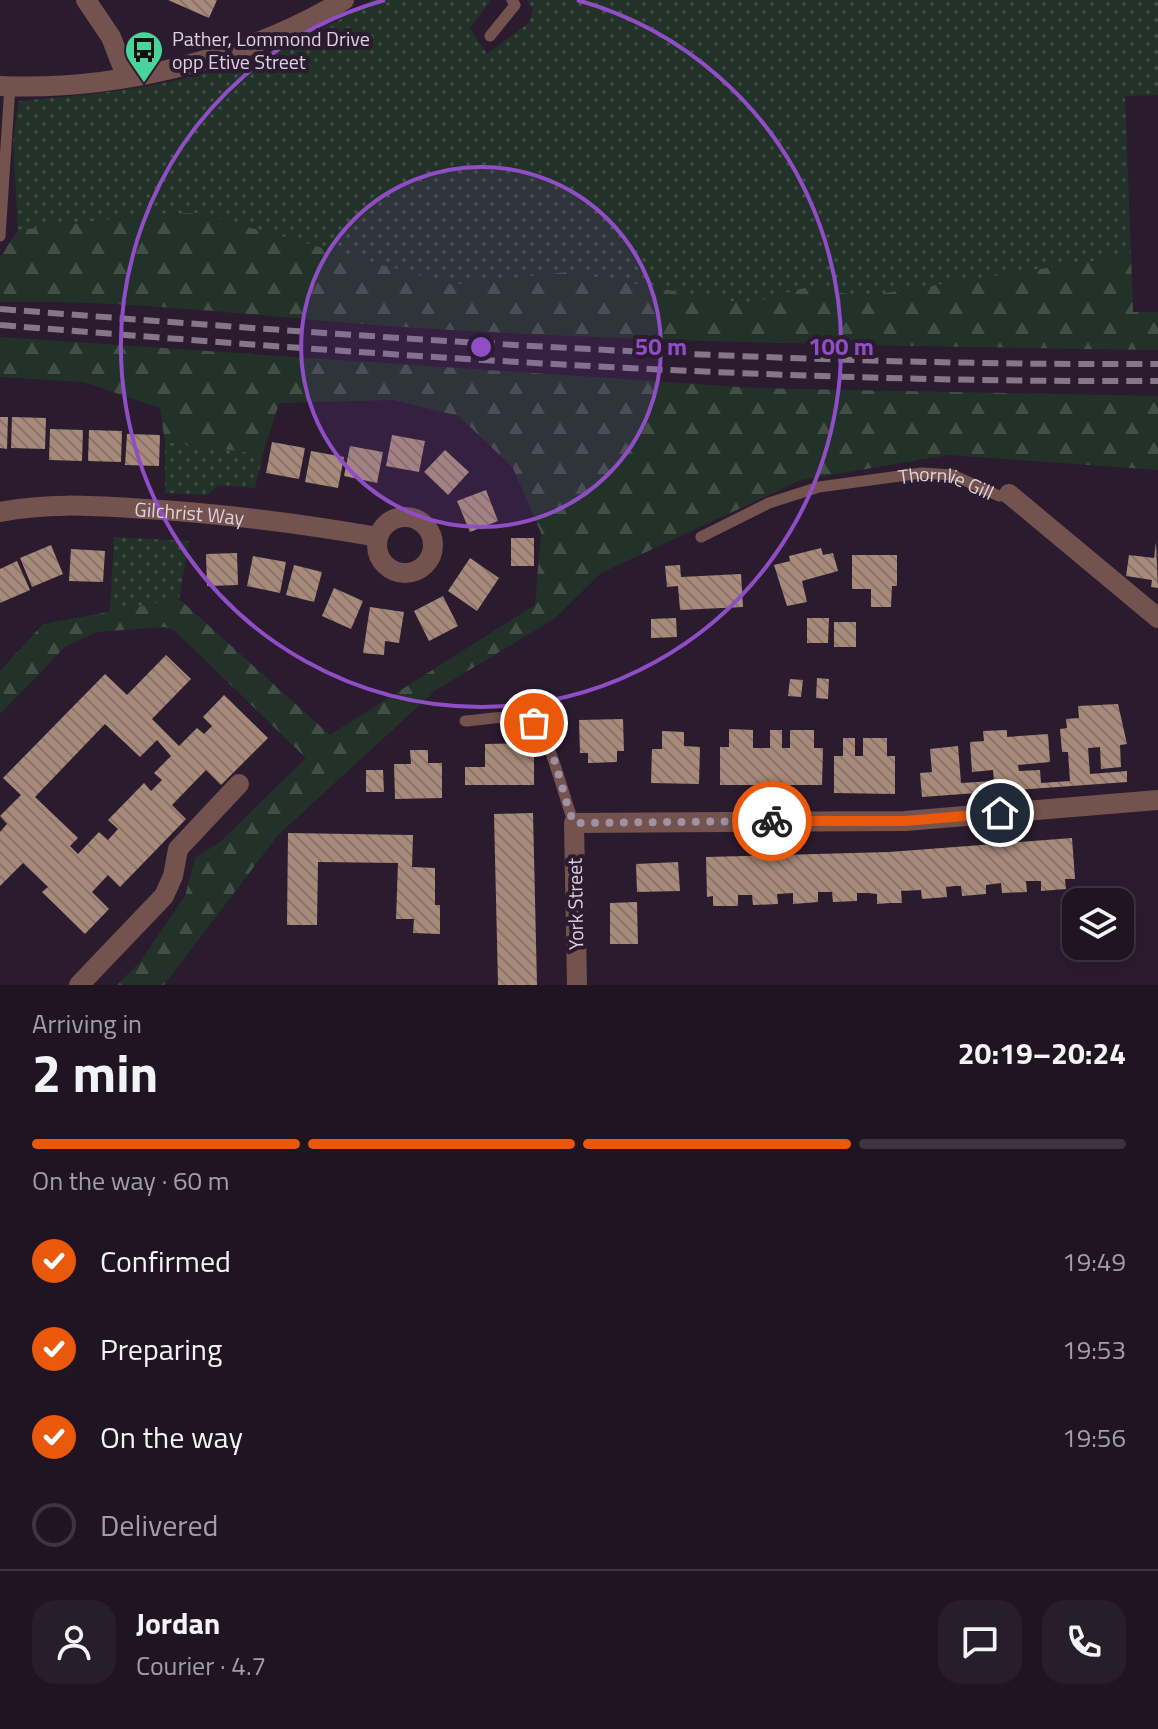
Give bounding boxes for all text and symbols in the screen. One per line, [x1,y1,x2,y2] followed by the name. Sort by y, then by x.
[172,23,370,77] place label: Pather, Lommond Drive opp Etive Street
[123,29,165,84] bus stop icon: Pather, Lommond Drive opp Etive Street
[635,328,687,364] text: 50 m
[808,328,874,364] text: 100 m
[467,333,495,361] centre of rings
[896,457,999,507] street label: Thornlie Gill
[134,493,246,533] street label: Gilchrist Way
[500,689,568,757] pin
[512,701,556,745] icon: bag
[966,779,1034,847] pin
[732,781,812,861] courier
[978,791,1022,835] icon: home
[750,799,794,843] icon: bike
[559,858,591,950] street label: York Street
[1062,888,1134,960] map controls
[1062,888,1134,960] button: layers
[32,1004,142,1043] text: Arriving in
[958,1030,1126,1076] text: 20:19–20:24
[32,1033,158,1112] text: 2 min
[32,1161,230,1200] text: On the way · 60 m
[100,1238,231,1284] text: Confirmed
[32,1239,76,1283] icon: check
[1062,1242,1126,1281] text: 19:49
[100,1326,222,1372] text: Preparing
[32,1327,76,1371] icon: check
[1062,1330,1126,1369] text: 19:53
[100,1414,243,1460] text: On the way
[32,1415,76,1459] icon: check
[1062,1418,1126,1457] text: 19:56
[100,1502,218,1548] text: Delivered
[32,1600,116,1684] button: person
[136,1600,220,1646] text: Jordan
[938,1600,1022,1684] button: chat
[1042,1600,1126,1684] button: phone
[136,1646,266,1685] text: Courier · 4.7

